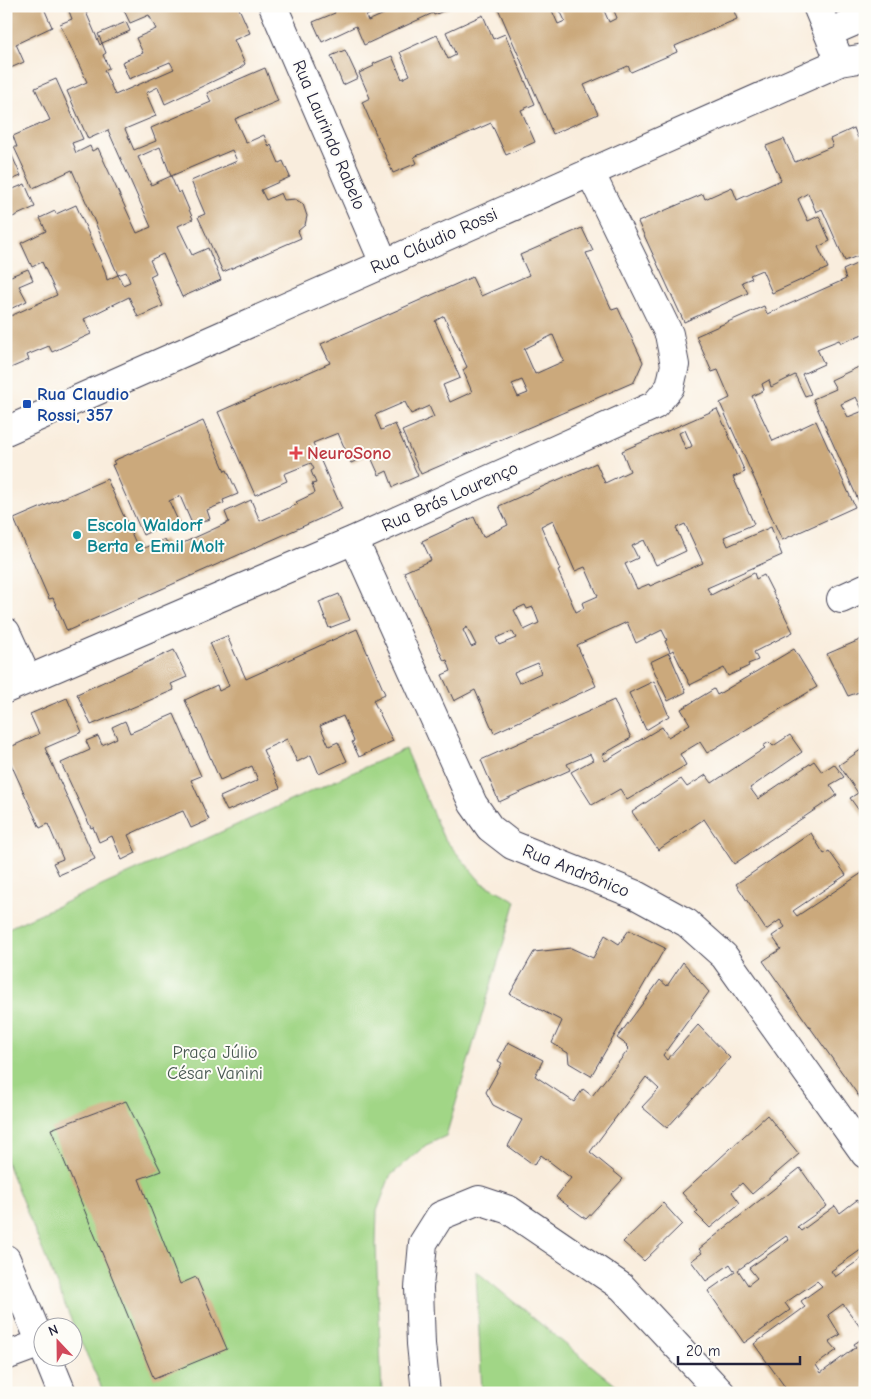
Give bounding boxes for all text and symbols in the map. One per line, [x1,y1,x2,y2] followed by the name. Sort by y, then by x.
[288,57,370,213] street label: Rua Laurindo Rabelo
[367,204,501,278] street label: Rua Cláudio Rossi
[37,384,129,426] place label: Rua Claudio Rossi, 357
[21,398,33,410] marker: Rua Claudio Rossi, 357
[307,443,391,464] place label: NeuroSono
[289,446,303,460] marker: NeuroSono
[379,457,521,537] street label: Rua Brás Lourenço
[87,515,225,557] place label: Escola Waldorf Berta e Emil Molt
[71,529,83,541] marker: Escola Waldorf Berta e Emil Molt
[519,840,633,902] street label: Rua Andrônico
[167,1042,263,1084] park label: Praça Júlio César Vanini
[32,1316,82,1366] north arrow
[46,1321,61,1340] text: N
[678,1334,801,1366] scale bar
[686,1342,720,1360] text: 20 m

